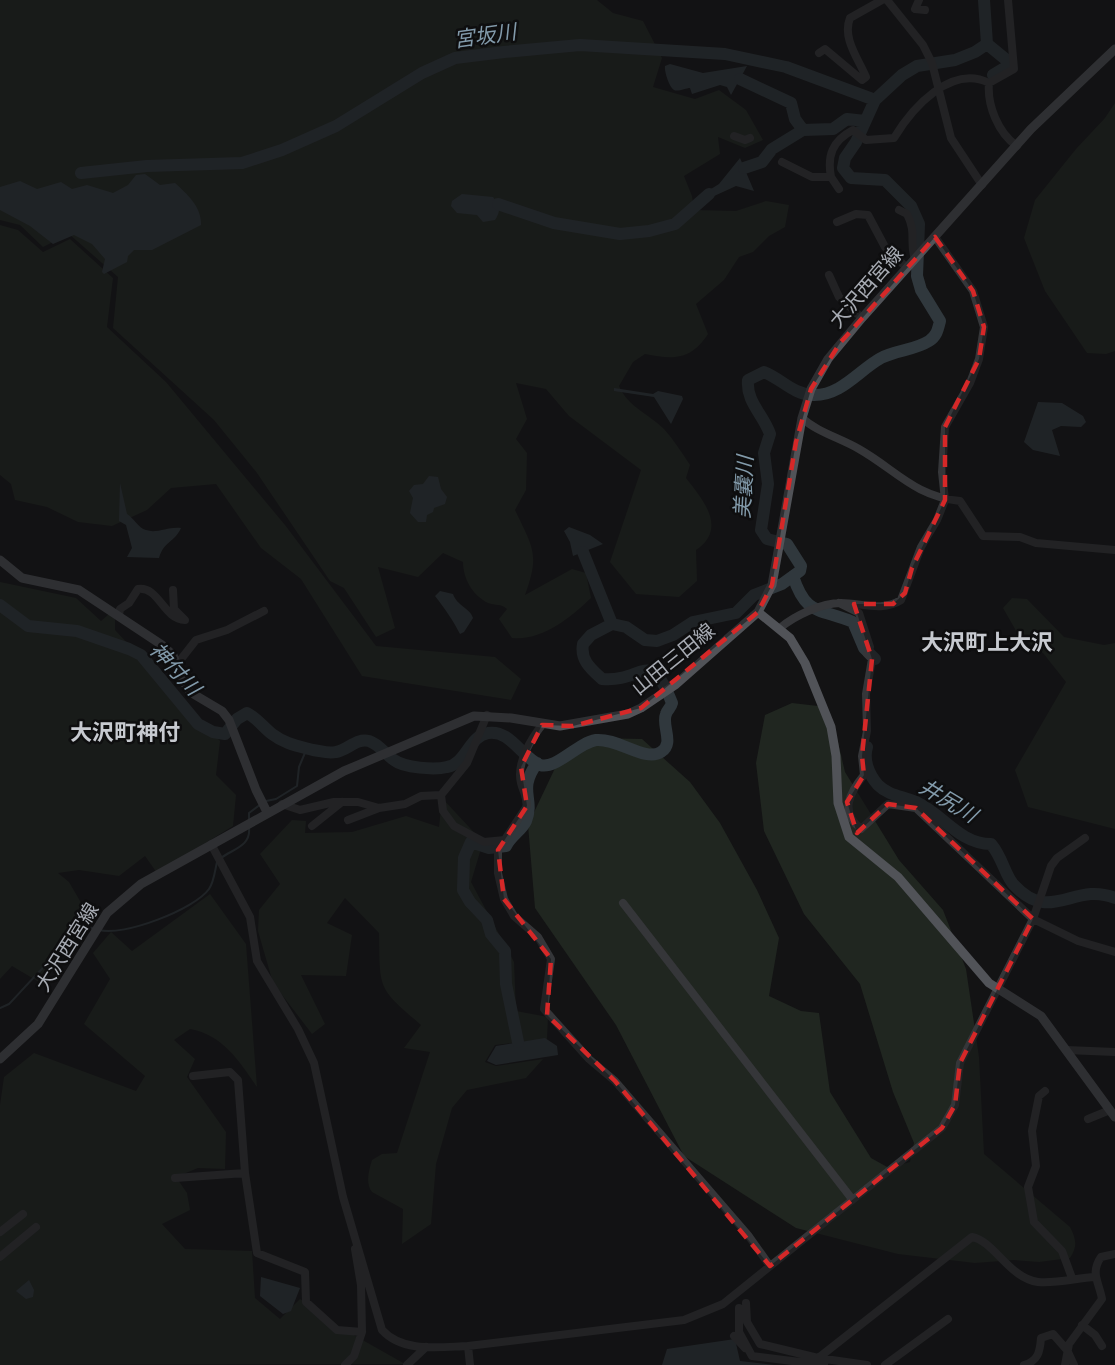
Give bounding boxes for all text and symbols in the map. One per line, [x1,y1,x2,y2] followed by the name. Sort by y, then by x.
[452,18,520,52] water label: 宮坂川
[824,241,908,333] street label: 大沢西宮線
[729,453,758,519] water label: 美嚢川
[627,618,719,700] street label: 山田三田線
[921,629,1053,656] district label: 大沢町上大沢
[145,637,207,702] water label: 神付川
[70,719,180,746] district label: 大沢町神付
[915,774,983,829] water label: 井尻川
[30,898,104,996] street label: 大沢西宮線

